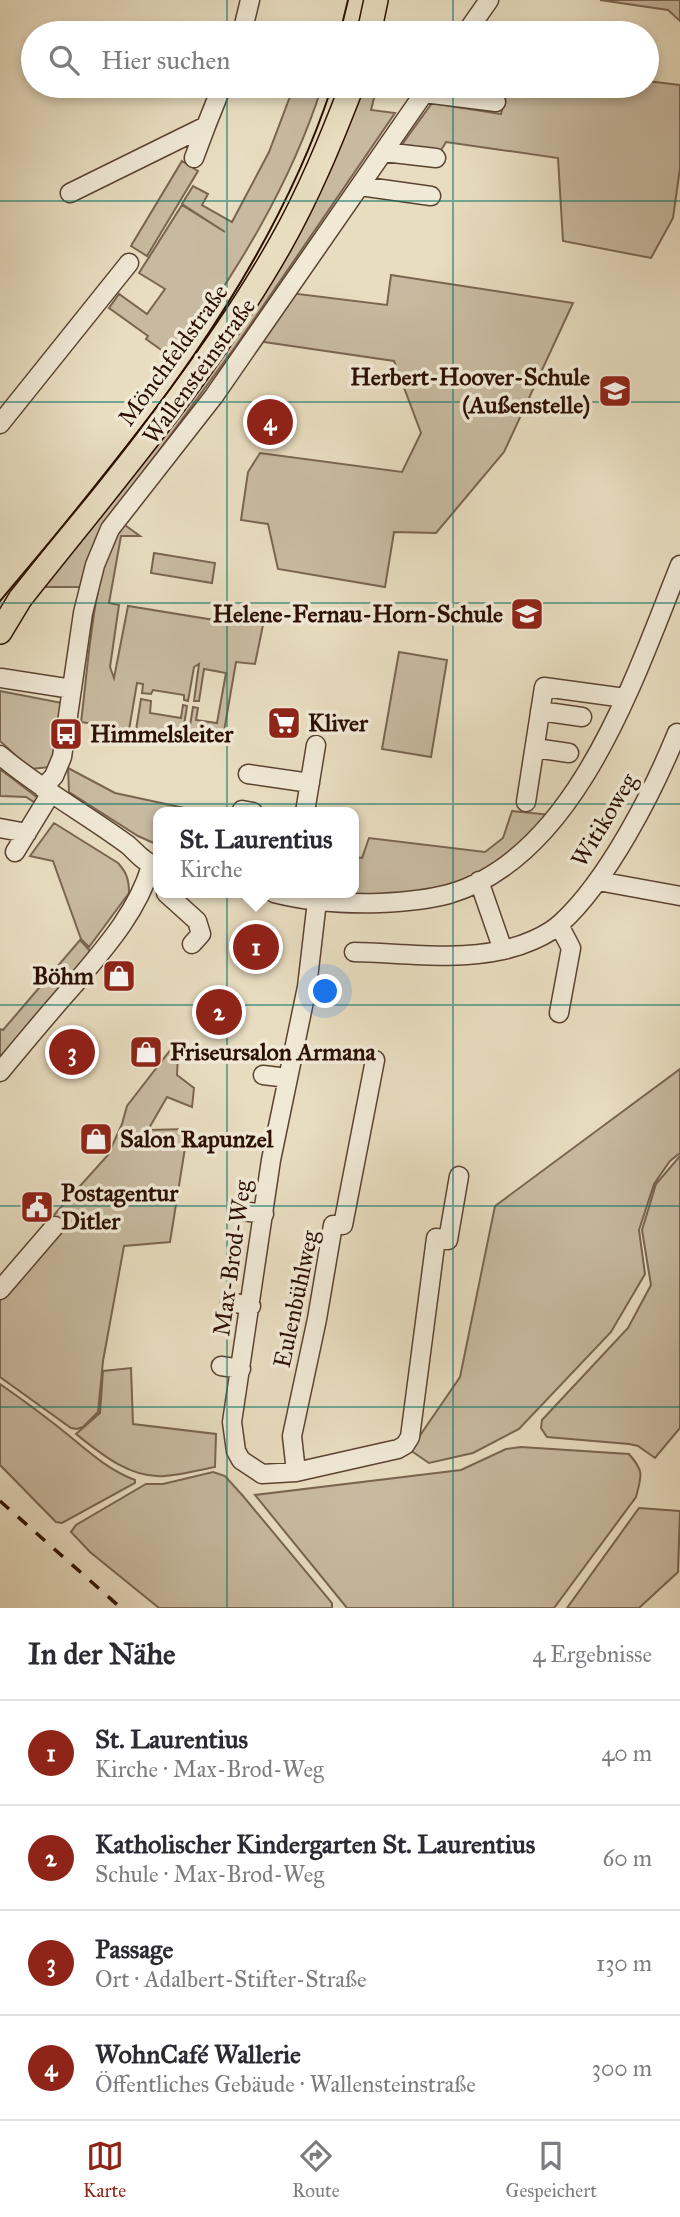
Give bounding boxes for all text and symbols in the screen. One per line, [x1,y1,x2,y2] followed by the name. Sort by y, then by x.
[21,21,659,98] search box
[45,41,83,79] icon: search
[101,44,230,76] text: Hier suchen
[111,278,235,432] street label: Mönchfeldstraße
[136,292,262,450] street label: Wallensteinstraße
[350,362,590,420] place label: Herbert-Hoover-Schule (Außenstelle)
[596,372,634,410] school or university icon: Herbert-Hoover-Schule (Außenstelle)
[247,396,293,448] pin: 4
[508,595,546,633] school or university icon: Helene-Fernau-Horn-Schule
[213,599,503,629] place label: Helene-Fernau-Horn-Schule
[265,704,303,742] supermarket icon: Kliver
[308,708,369,738] place label: Kliver
[47,715,85,753] bus stop icon: Himmelsleiter
[90,719,234,749] place label: Himmelsleiter
[564,767,644,872] street label: Witikoweg
[153,807,359,898] popup
[179,823,333,855] text: St. Laurentius
[179,855,243,883] text: Kirche
[233,921,279,973] pin: 1
[100,957,138,995] shop icon: Böhm
[32,961,95,991] place label: Böhm
[308,974,342,1008] your location
[196,986,242,1038] pin: 2
[49,1026,95,1078] pin: 3
[127,1033,165,1071] shop icon: Friseursalon Armana
[170,1037,376,1067] place label: Friseursalon Armana
[77,1120,115,1158] shop icon: Salon Rapunzel
[120,1124,274,1154] place label: Salon Rapunzel
[206,1177,258,1338] street label: Max-Brod-Weg
[61,1178,179,1236] place label: Postagentur Ditler
[18,1188,56,1226] public building icon: Postagentur Ditler
[267,1227,325,1371] street label: Eulenbühlweg
[28,1636,176,1672] text: In der Nähe
[533,1640,652,1668] text: 4 Ergebnisse
[95,1723,248,1755] text: St. Laurentius
[46,1739,56,1767] text: 1
[602,1739,652,1767] text: 40 m
[95,1755,324,1783] text: Kirche · Max-Brod-Weg
[95,1828,535,1860] text: Katholischer Kindergarten St. Laurentius
[45,1844,57,1872] text: 2
[603,1844,652,1872] text: 60 m
[95,1860,324,1888] text: Schule · Max-Brod-Weg
[95,1933,173,1965] text: Passage
[46,1949,56,1977] text: 3
[596,1949,652,1977] text: 130 m
[95,1965,367,1993] text: Ort · Adalbert-Stifter-Straße
[95,2038,301,2070] text: WohnCafé Wallerie
[45,2054,57,2082] text: 4
[592,2054,652,2082] text: 300 m
[95,2070,476,2098] text: Öffentliches Gebäude · Wallensteinstraße
[83,2137,126,2202] tab: Karte
[292,2137,340,2202] tab: Route
[506,2137,597,2202] tab: Gespeichert

